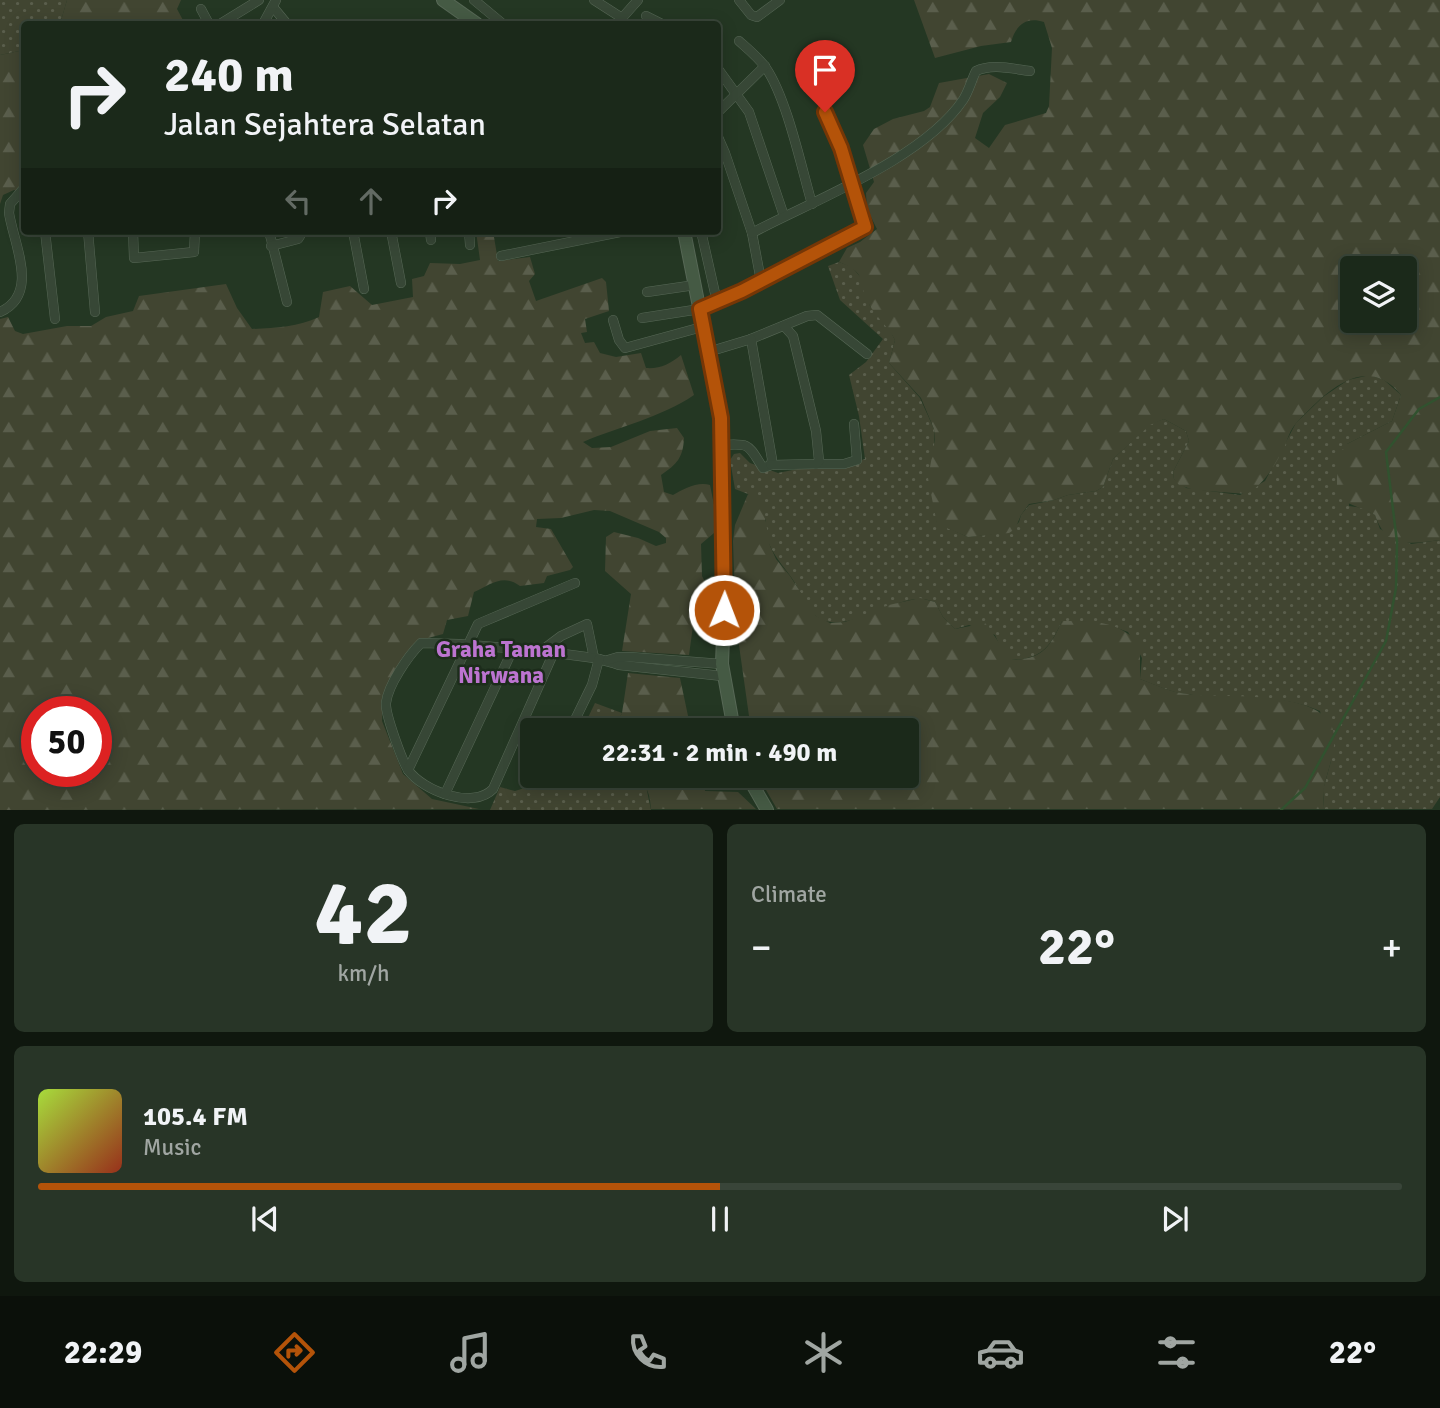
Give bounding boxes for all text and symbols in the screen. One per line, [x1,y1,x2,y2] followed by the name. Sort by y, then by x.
[795,40,855,112] pin
[164,45,294,105] text: 240 m
[49,49,140,140] icon: right
[806,51,844,89] icon: arrive
[164,105,486,144] text: Jalan Sejahtera Selatan
[279,182,317,220] icon: left
[352,182,390,220] icon: ahead
[425,182,463,220] icon: right
[1340,256,1417,333] map controls
[1340,256,1417,333] button: layers
[687,573,761,647] position arrow
[436,635,566,690] district label: Graha Taman Nirwana
[21,696,112,787] speed limit sign: 50
[602,737,837,769] text: 22:31 · 2 min · 490 m
[314,857,413,970] text: 42
[751,880,827,909] text: Climate
[1038,915,1115,979] text: 22°
[751,924,772,971] text: −
[1381,924,1402,971] text: +
[337,959,390,988] text: km/h
[143,1101,248,1133] text: 105.4 FM
[143,1133,201,1162] text: Music
[246,1200,284,1238] icon: previous
[701,1200,739,1238] icon: pause
[1156,1200,1194,1238] icon: next
[270,1328,319,1377] icon: directions
[446,1328,495,1377] icon: music
[623,1328,672,1377] icon: phone
[799,1328,848,1377] icon: climate
[976,1328,1025,1377] icon: car
[1152,1328,1201,1377] icon: filters
[64,1333,142,1372] text: 22:29
[1329,1333,1376,1372] text: 22°

